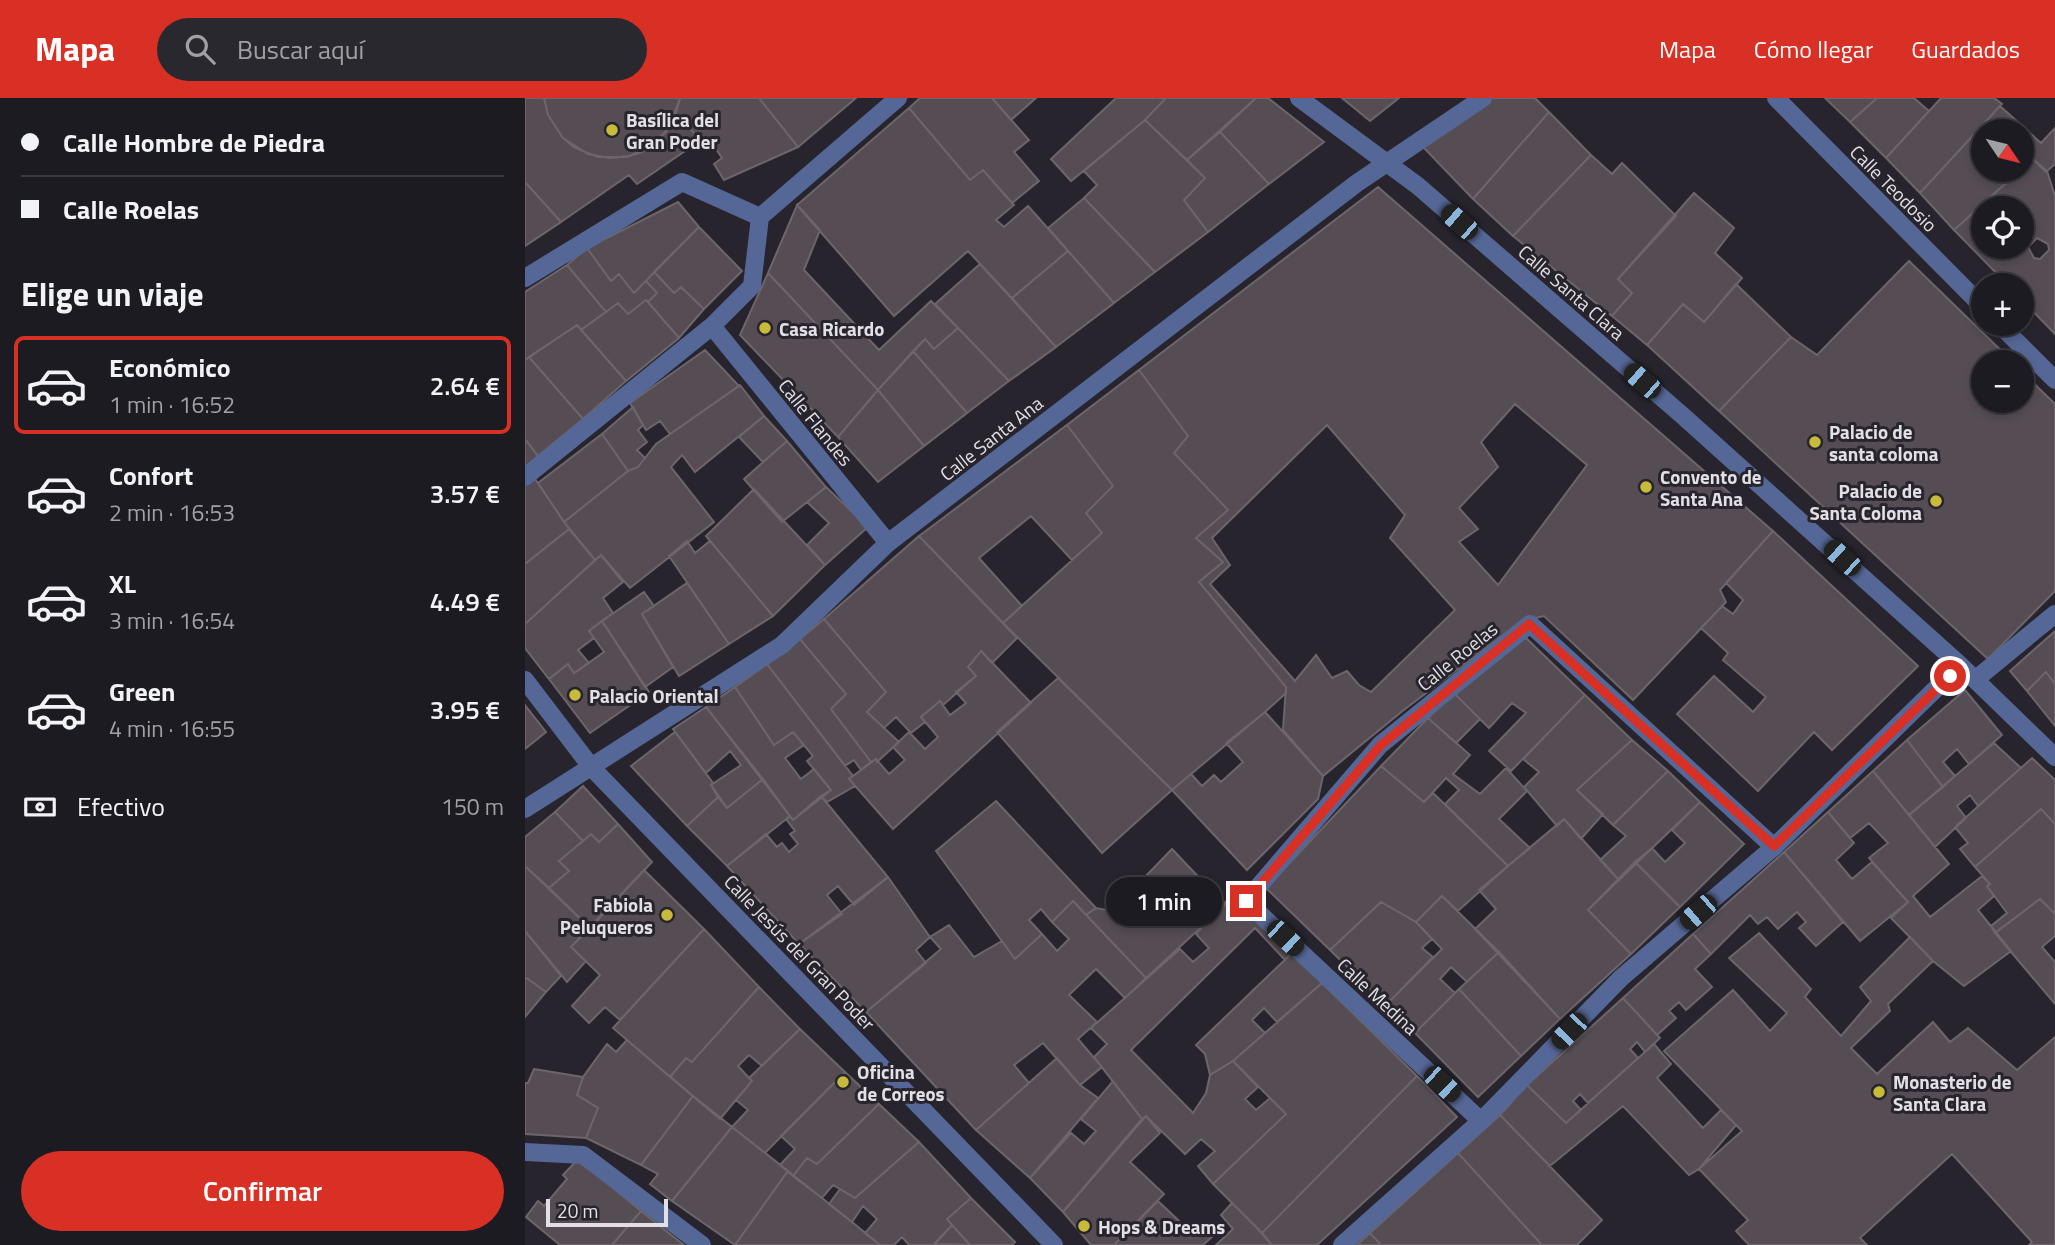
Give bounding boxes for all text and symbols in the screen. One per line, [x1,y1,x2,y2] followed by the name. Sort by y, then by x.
[157,18,647,81] search box
[35,24,115,74] text: Mapa
[181,30,219,68] icon: search
[237,30,364,69] text: Buscar aquí
[1659,31,1716,67] text: Mapa
[1754,31,1873,67] text: Cómo llegar
[1911,31,2020,67] text: Guardados
[626,105,719,156] place label: Basílica del Gran Poder
[1971,119,2033,182] north arrow
[1971,119,2034,413] map controls
[604,122,620,138] marker: Basílica del Gran Poder
[63,123,325,162] text: Calle Hombre de Piedra
[1844,138,1944,238] street label: Calle Teodosio
[63,190,199,229] text: Calle Roelas
[1971,196,2034,259] button: locate
[1437,200,1482,244] car
[1512,237,1632,347] street label: Calle Santa Clara
[21,270,204,318] text: Elige un viaje
[1971,273,2034,336] button: +
[779,314,884,343] place label: Casa Ricardo
[757,320,773,336] marker: Casa Ricardo
[109,348,231,387] text: Económico
[1971,350,2034,413] button: −
[25,354,88,417] icon: car
[1620,359,1665,403] car
[430,366,500,405] text: 2.64 €
[772,372,860,472] street label: Calle Flandes
[109,387,235,422] text: 1 min · 16:52
[933,388,1049,488] street label: Calle Santa Ana
[1829,417,1939,468] place label: Palacio de santa coloma
[1807,434,1823,450] marker: Palacio de santa coloma
[109,456,193,495] text: Confort
[25,462,88,525] icon: car
[1660,462,1762,513] place label: Convento de Santa Ana
[430,474,500,513] text: 3.57 €
[1809,476,1922,527] place label: Palacio de Santa Coloma
[1638,479,1654,495] marker: Convento de Santa Ana
[1928,493,1944,509] marker: Palacio de Santa Coloma
[109,495,235,530] text: 2 min · 16:53
[1820,536,1865,580] car
[109,564,136,603] text: XL
[25,570,88,633] icon: car
[430,582,500,621] text: 4.49 €
[109,603,235,638] text: 3 min · 16:54
[1410,614,1504,698] street label: Calle Roelas
[1934,660,1966,692] route start
[109,672,175,711] text: Green
[25,678,88,741] icon: car
[589,681,719,710] place label: Palacio Oriental
[567,687,583,703] marker: Palacio Oriental
[430,690,500,729] text: 3.95 €
[109,711,235,746] text: 4 min · 16:55
[77,787,165,826] text: Efectivo
[21,788,59,826] icon: cash
[441,789,504,824] text: 150 m
[718,867,883,1037] street label: Calle Jesús del Gran Poder
[1106,876,1221,926] callout: 1 min
[1136,884,1192,919] text: 1 min
[1230,885,1262,917] route end
[560,890,653,941] place label: Fabiola Peluqueros
[1676,890,1721,934] car
[659,907,675,923] marker: Fabiola Peluqueros
[1263,916,1308,960] car
[1331,951,1425,1042] street label: Calle Medina
[1547,1009,1592,1053] car
[857,1057,945,1108] place label: Oficina de Correos
[1420,1062,1465,1106] car
[1893,1067,2012,1118] place label: Monasterio de Santa Clara
[835,1074,851,1090] marker: Oficina de Correos
[1871,1084,1887,1100] marker: Monasterio de Santa Clara
[21,1151,504,1231] button: Confirmar
[546,1196,669,1228] scale bar
[557,1196,598,1225] text: 20 m
[1098,1212,1225,1241] place label: Hops & Dreams
[1076,1218,1092,1234] marker: Hops & Dreams

